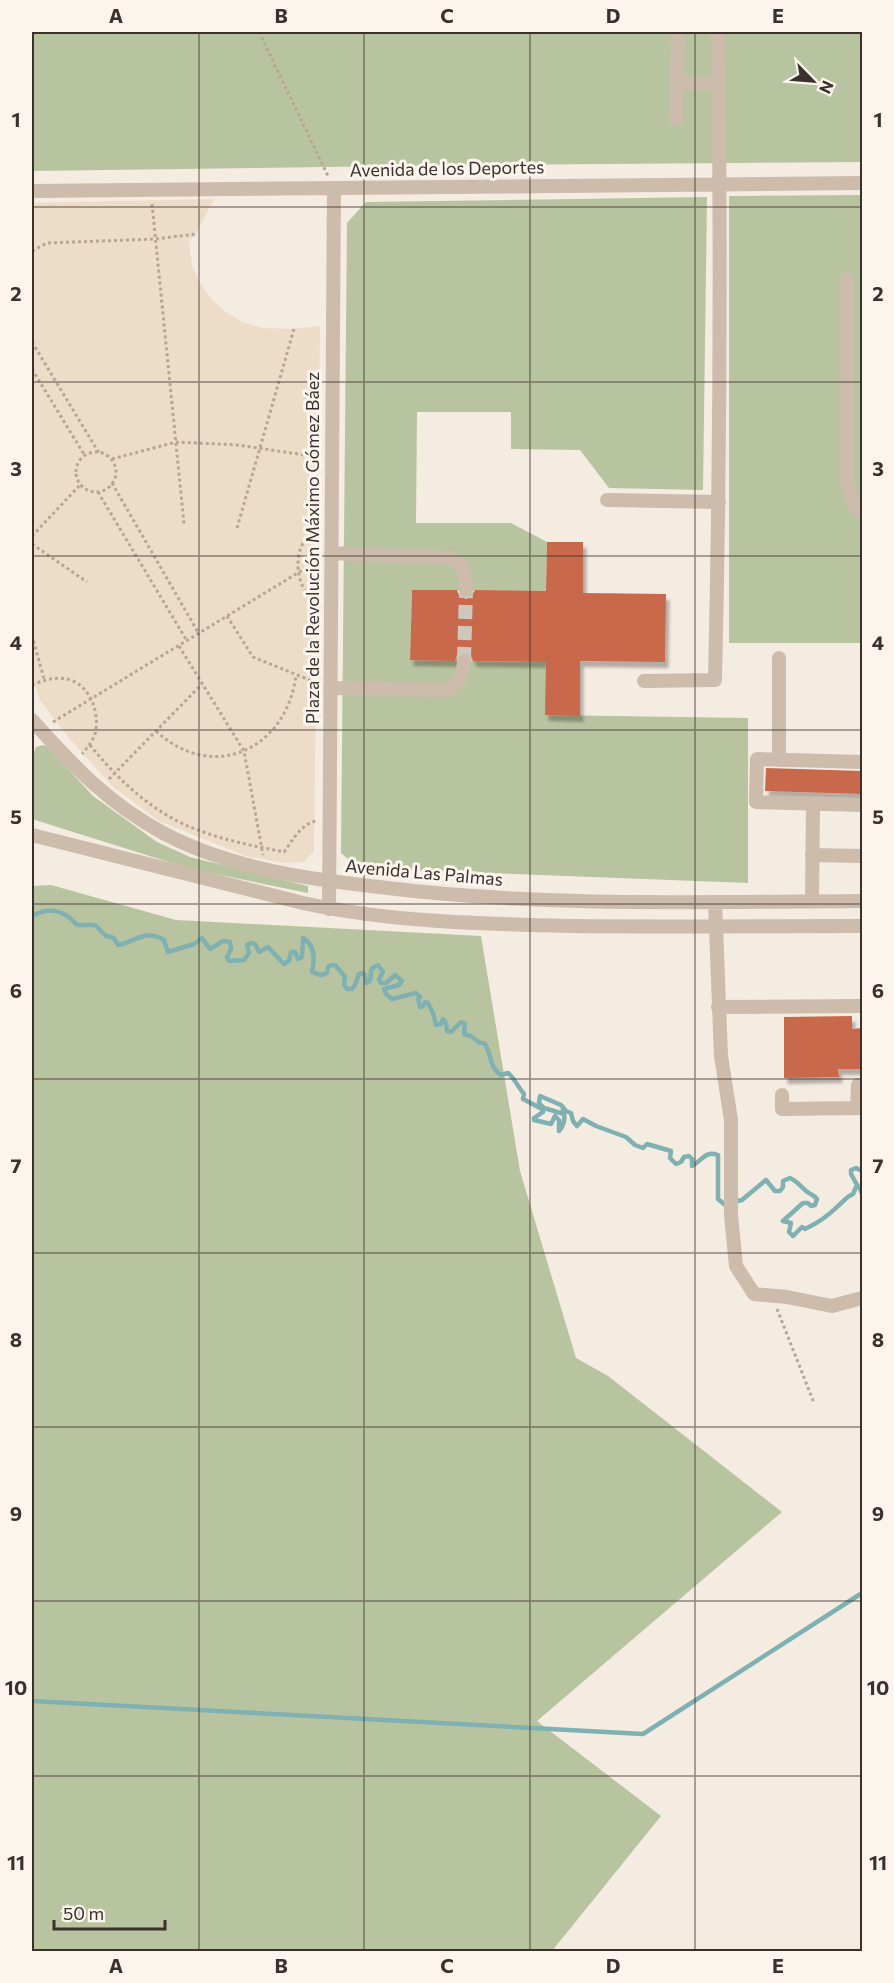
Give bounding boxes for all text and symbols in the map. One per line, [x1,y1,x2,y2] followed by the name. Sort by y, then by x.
[109,3,123,27] text: A
[274,3,288,27] text: B
[440,3,454,27] text: C
[606,3,620,27] text: D
[772,3,784,27] text: E
[783,51,843,111] north arrow
[816,78,838,97] text: N
[11,107,21,131] text: 1
[873,107,883,131] text: 1
[349,155,545,181] street label: Avenida de los Deportes
[10,281,22,305] text: 2
[872,281,884,305] text: 2
[301,372,323,724] street label: Plaza de la Revolución Máximo Gómez Báez
[10,456,22,480] text: 3
[872,456,884,480] text: 3
[10,630,22,654] text: 4
[872,630,884,654] text: 4
[10,804,22,828] text: 5
[872,804,884,828] text: 5
[344,854,504,890] street label: Avenida Las Palmas
[10,978,22,1002] text: 6
[872,978,884,1002] text: 6
[11,1153,22,1177] text: 7
[873,1153,884,1177] text: 7
[10,1327,22,1351] text: 8
[872,1327,884,1351] text: 8
[10,1501,22,1525] text: 9
[872,1501,884,1525] text: 9
[5,1675,27,1699] text: 10
[867,1675,889,1699] text: 10
[7,1850,25,1874] text: 11
[869,1850,887,1874] text: 11
[54,1893,165,1931] scale bar
[63,1902,104,1924] text: 50 m
[109,1953,123,1977] text: A
[274,1953,288,1977] text: B
[440,1953,454,1977] text: C
[606,1953,620,1977] text: D
[772,1953,784,1977] text: E

